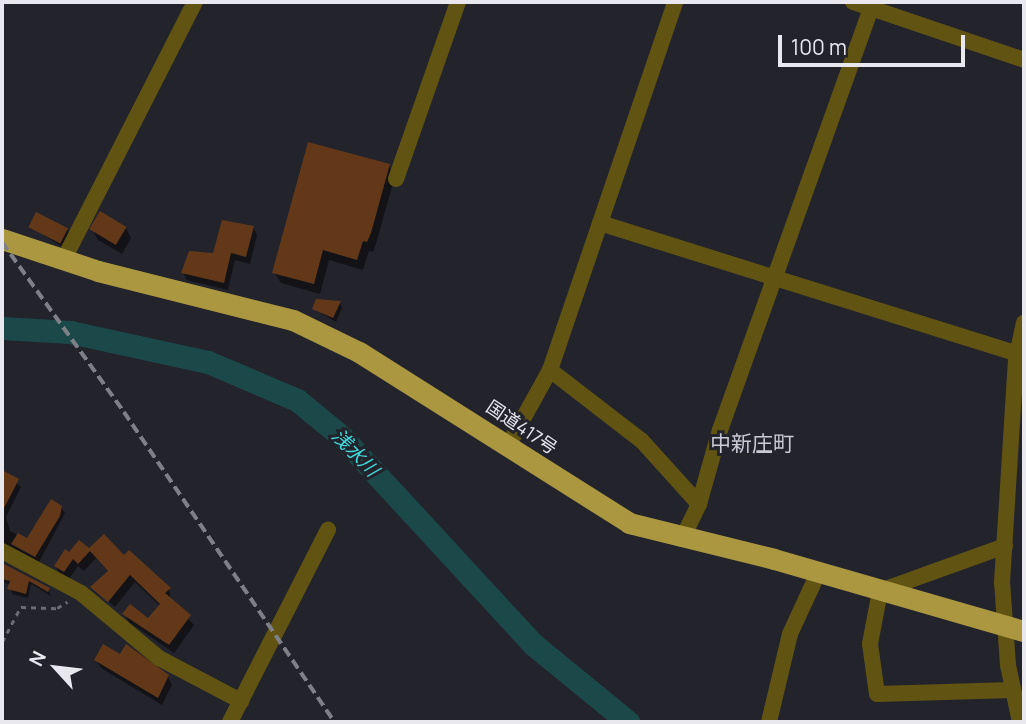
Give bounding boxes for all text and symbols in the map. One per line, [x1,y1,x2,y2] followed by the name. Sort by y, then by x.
[781,21,968,65] scale bar
[791,33,847,61] text: 100 m
[483,395,561,459] street label: 国道417号
[327,425,383,481] water label: 浅水川
[710,430,794,456] district label: 中新庄町
[21,633,91,703] north arrow
[23,646,52,670] text: N

